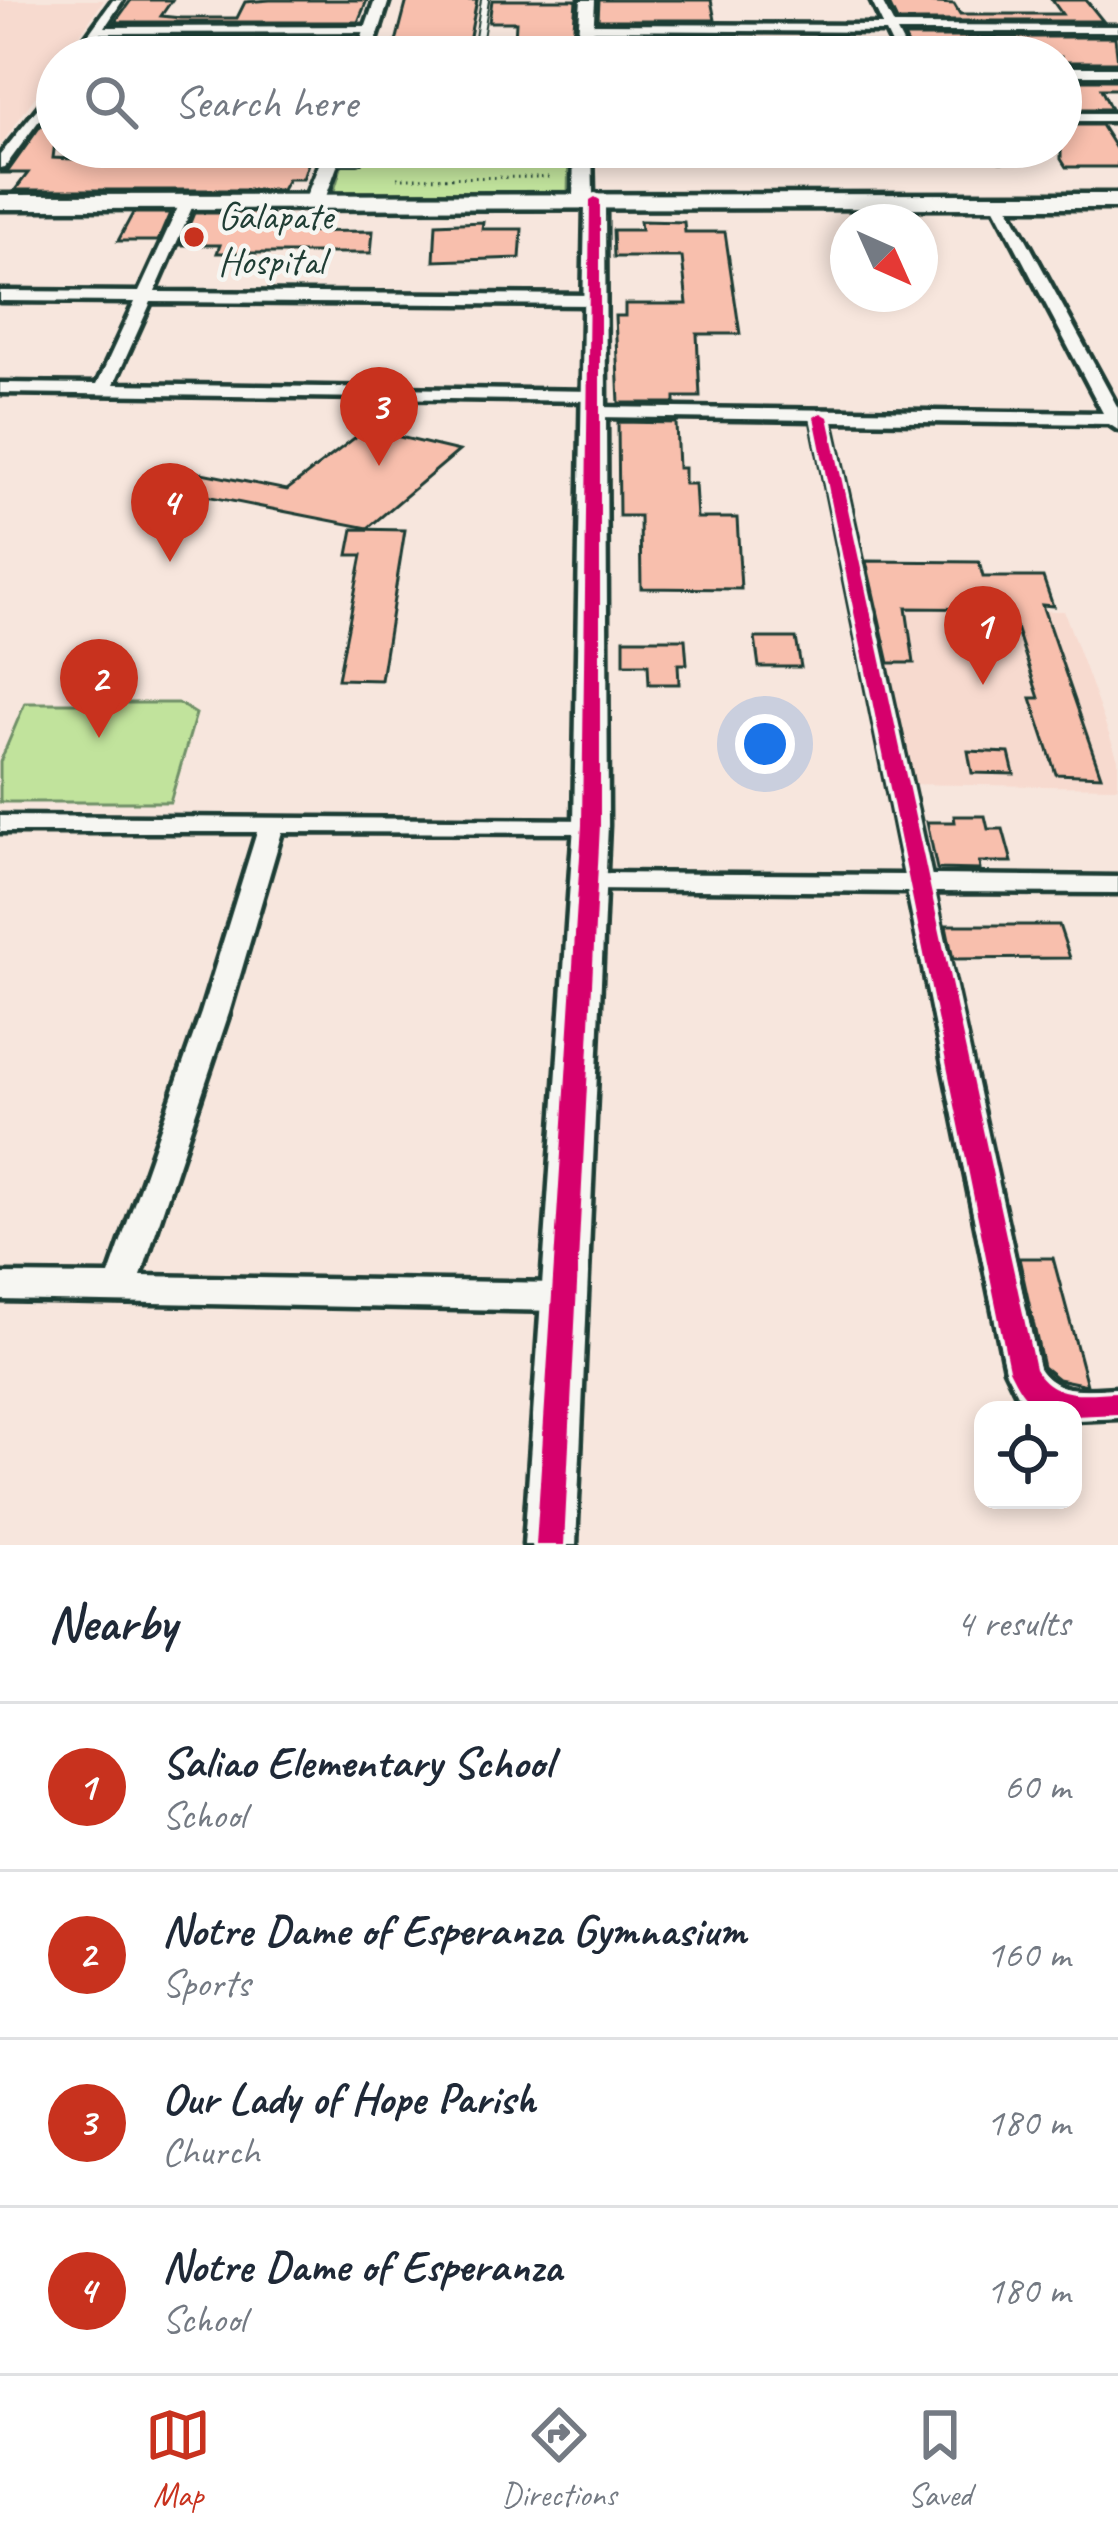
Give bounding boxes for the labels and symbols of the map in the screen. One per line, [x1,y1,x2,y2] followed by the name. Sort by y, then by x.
[218,192,336,286] place label: Galapate Hospital
[830,204,938,312] north arrow
[181,224,207,250] marker: Galapate Hospital
[340,367,418,466] pin: 3
[131,463,209,562] pin: 4
[944,586,1022,685] pin: 1
[60,639,138,738] pin: 2
[735,714,795,774] your location

